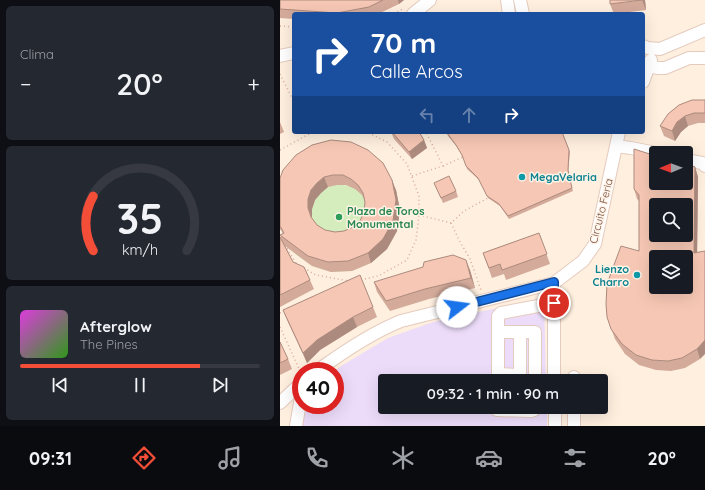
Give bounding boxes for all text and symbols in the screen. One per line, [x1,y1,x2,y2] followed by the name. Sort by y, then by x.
[370,25,436,60] text: 70 m
[304,28,356,80] icon: right
[20,46,54,62] text: Clima
[370,60,463,83] text: Calle Arcos
[116,65,163,103] text: 20°
[20,70,31,98] text: −
[248,70,260,98] text: +
[416,104,438,126] icon: left
[458,104,480,126] icon: ahead
[500,104,522,126] icon: right
[649,146,693,190] north arrow
[649,146,693,294] map controls
[530,170,597,184] place label: MegaVelaria
[517,172,527,182] marker: MegaVelaria
[586,177,616,245] street label: Circuito Feria
[117,192,163,244] text: 35
[649,198,693,242] button: search
[347,204,424,231] place label: Plaza de Toros Monumental
[334,212,344,222] marker: Plaza de Toros Monumental
[122,241,158,259] text: km/h
[649,250,693,294] button: layers
[593,262,629,289] place label: Lienzo Charro
[632,270,642,280] marker: Lienzo Charro
[436,286,478,328] position arrow
[537,286,571,320] pin
[543,292,565,314] icon: arrive
[80,317,152,336] text: Afterglow
[80,336,138,352] text: The Pines
[292,362,344,414] speed limit sign: 40
[49,374,71,396] icon: previous
[129,374,151,396] icon: pause
[209,374,231,396] icon: next
[427,384,559,403] text: 09:32 · 1 min · 90 m
[130,444,158,472] icon: directions
[216,444,244,472] icon: music
[303,444,331,472] icon: phone
[389,444,417,472] icon: climate
[475,444,503,472] icon: car
[561,444,589,472] icon: filters
[29,447,72,470] text: 09:31
[648,447,676,470] text: 20°

